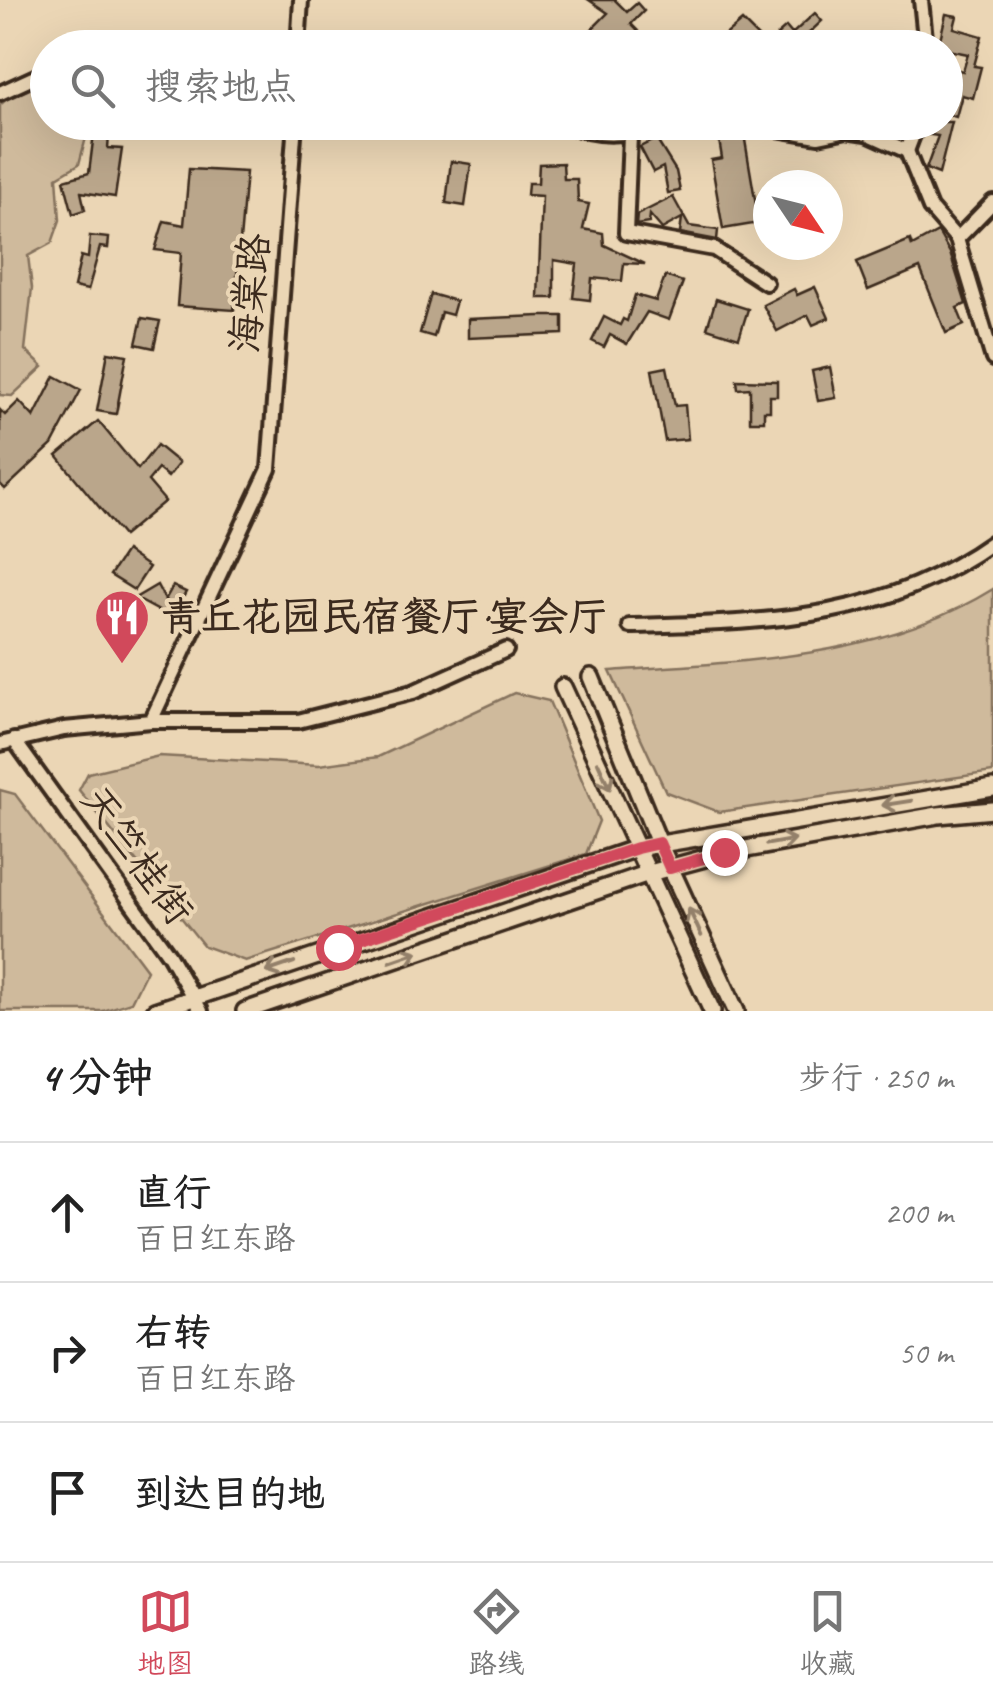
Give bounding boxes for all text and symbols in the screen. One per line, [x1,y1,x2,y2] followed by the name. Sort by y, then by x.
[30,30,963,140] search box
[65,58,120,113] icon: search
[145,63,297,110] text: 搜索地点
[753,170,843,260] north arrow
[220,231,280,355] street label: 海棠路
[92,587,152,666] restaurant icon: 青丘花园民宿餐厅·宴会厅
[161,592,608,642] place label: 青丘花园民宿餐厅·宴会厅
[596,760,614,790] one-way arrow
[70,776,204,934] street label: 天竺桂街
[881,794,913,813] one-way arrow
[702,830,748,876] route end
[765,832,797,851] one-way arrow
[685,907,703,938] one-way arrow
[316,925,362,971] route start
[388,947,419,965] one-way arrow
[266,959,297,977] one-way arrow
[40,1051,153,1104] text: 4 分钟
[799,1057,953,1098] text: 步行 · 250 m
[135,1169,211,1216] text: 直行
[40,1185,95,1240] icon: ahead
[884,1192,953,1233] text: 200 m
[135,1218,295,1259] text: 百日红东路
[135,1309,211,1356] text: 右转
[40,1325,95,1380] icon: right
[899,1332,953,1373] text: 50 m
[135,1358,295,1399] text: 百日红东路
[40,1465,95,1520] icon: arrive
[135,1470,325,1517] text: 到达目的地
[137,1584,194,1681] tab: 地图
[468,1584,525,1681] tab: 路线
[799,1584,856,1681] tab: 收藏

